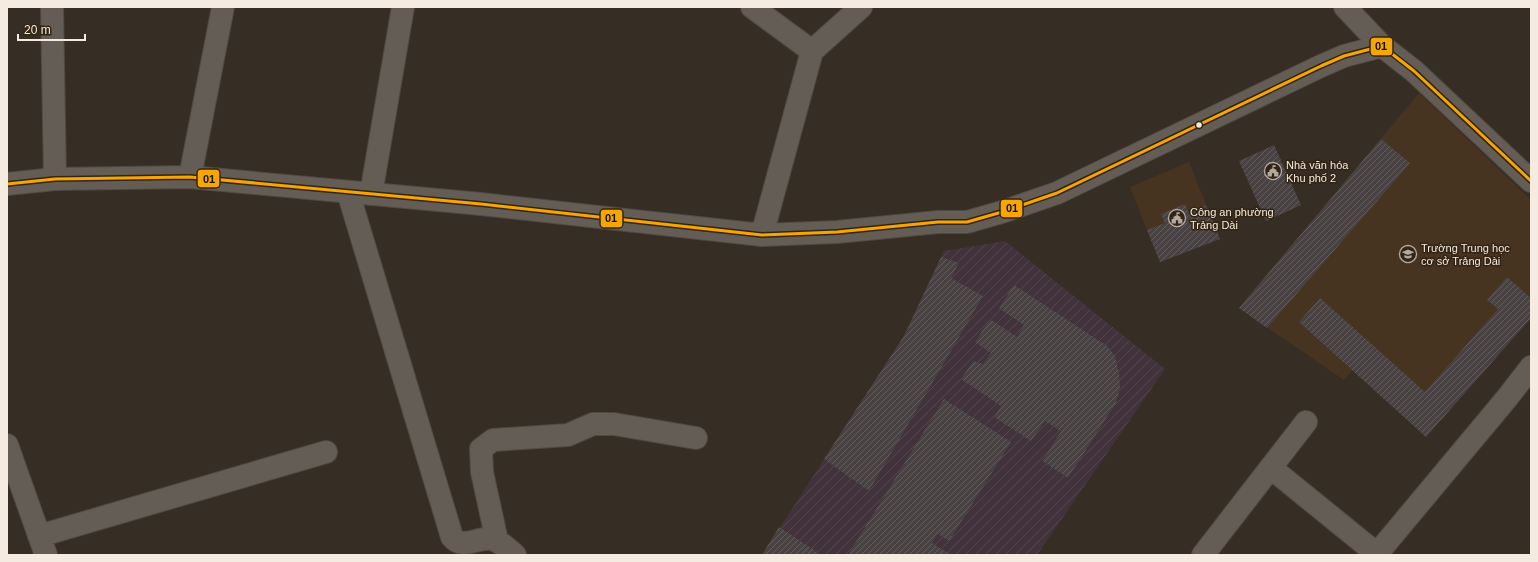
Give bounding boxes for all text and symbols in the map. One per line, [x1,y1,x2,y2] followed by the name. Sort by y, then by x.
[18,16,85,42] scale bar
[24,23,51,37] text: 20 m
[1370,37,1393,56] line badge: 01
[1375,40,1387,52] text: 01
[1194,120,1204,130] unlabelled marker
[1286,159,1349,184] place label: Nhà văn hóa Khu phố 2
[1263,161,1283,181] public building icon: Nhà văn hóa Khu phố 2
[197,169,220,188] line badge: 01
[203,173,215,185] text: 01
[1000,199,1023,218] line badge: 01
[1006,202,1018,214] text: 01
[1190,206,1274,231] place label: Công an phường Trảng Dài
[1167,208,1187,228] public building icon: Công an phường Trảng Dài
[600,209,623,228] line badge: 01
[605,212,617,224] text: 01
[1421,242,1510,267] place label: Trường Trung học cơ sở Trảng Dài
[1398,244,1418,264] school or university icon: Trường Trung học cơ sở Trảng Dài

